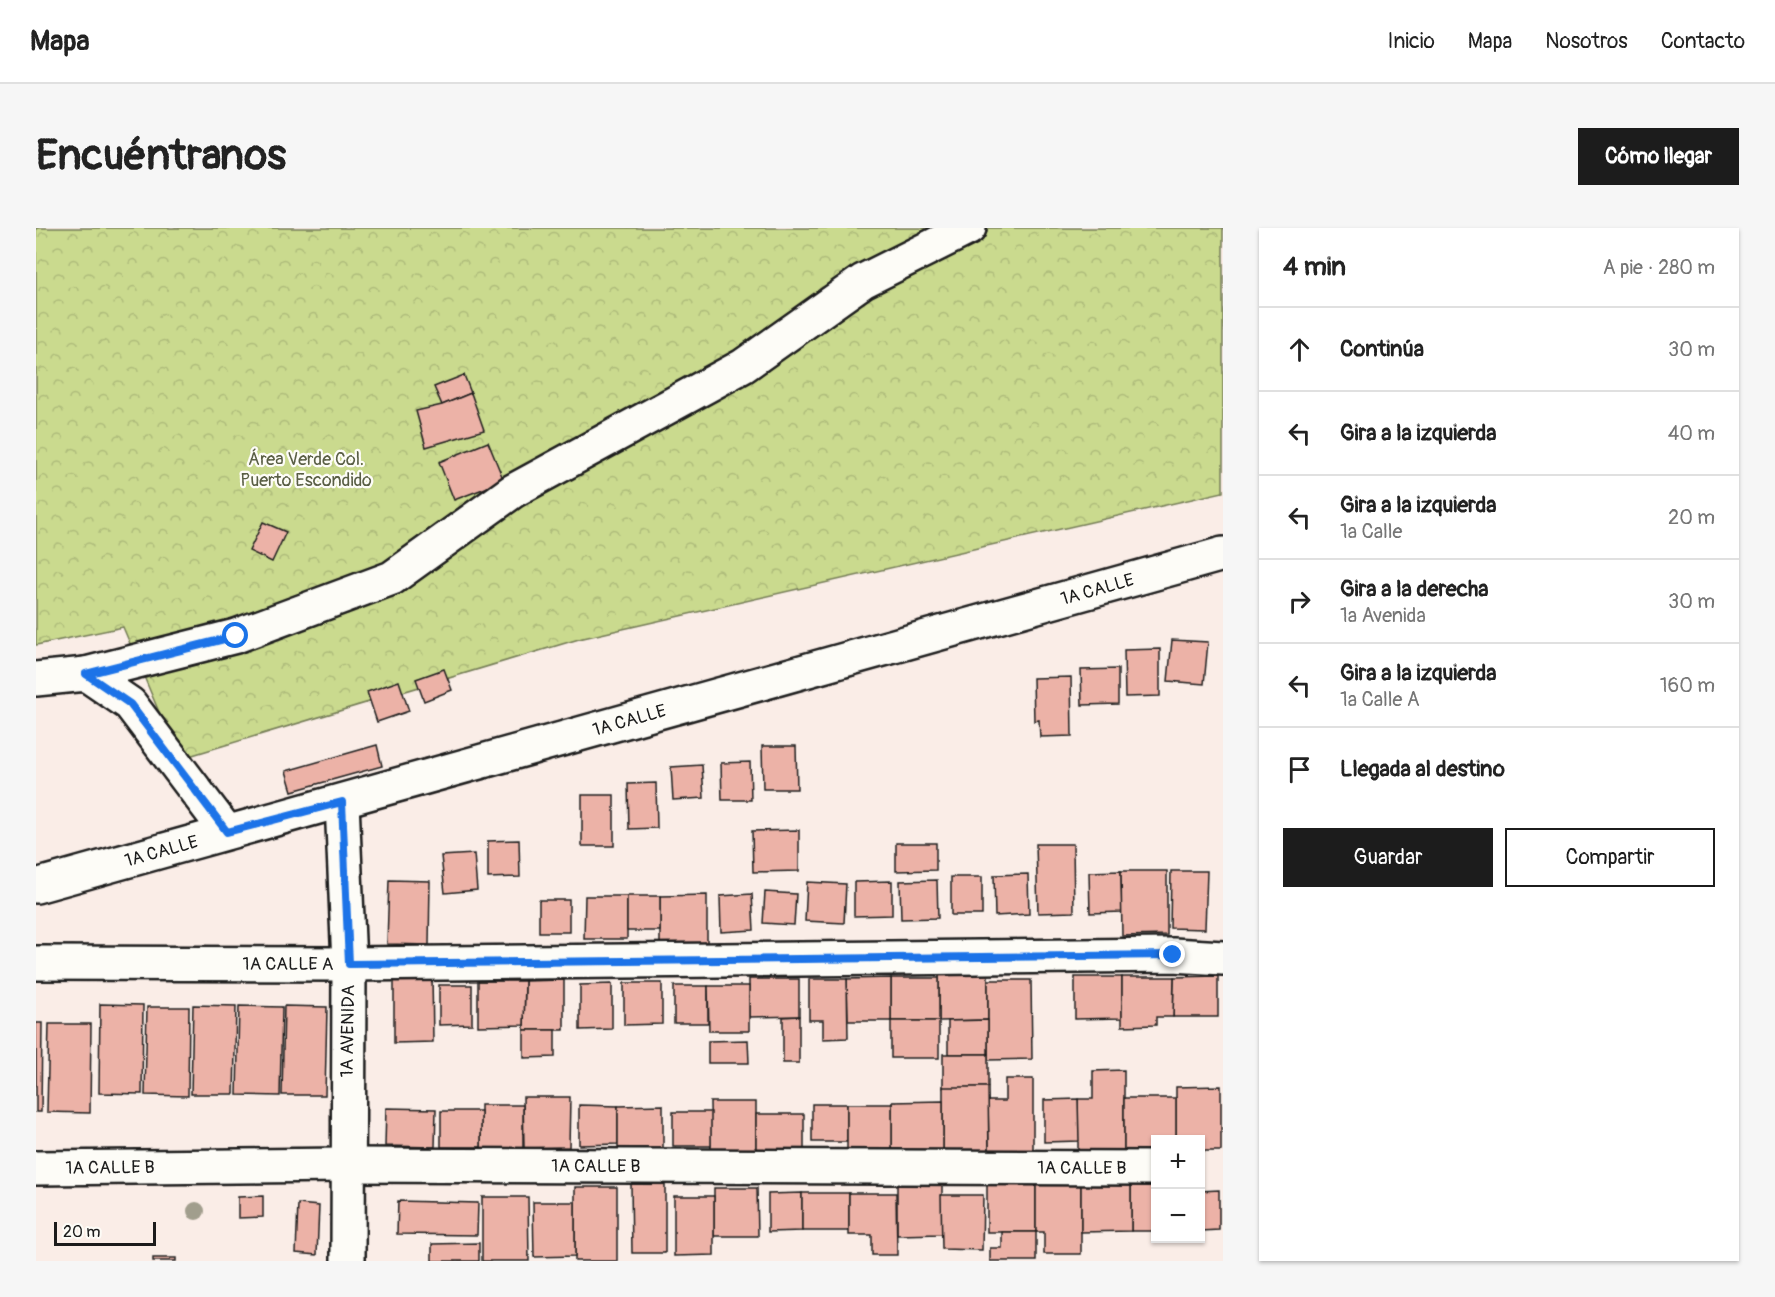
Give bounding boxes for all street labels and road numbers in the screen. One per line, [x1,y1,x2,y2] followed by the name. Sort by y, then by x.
[1058,568,1137,610] street label: 1A CALLE
[590,699,669,741] street label: 1A CALLE
[122,830,200,872] street label: 1A CALLE
[243,952,334,975] street label: 1A CALLE A
[336,984,360,1078] street label: 1A AVENIDA
[551,1154,641,1178] street label: 1A CALLE B
[65,1155,155,1179] street label: 1A CALLE B
[1037,1156,1127,1179] street label: 1A CALLE B

